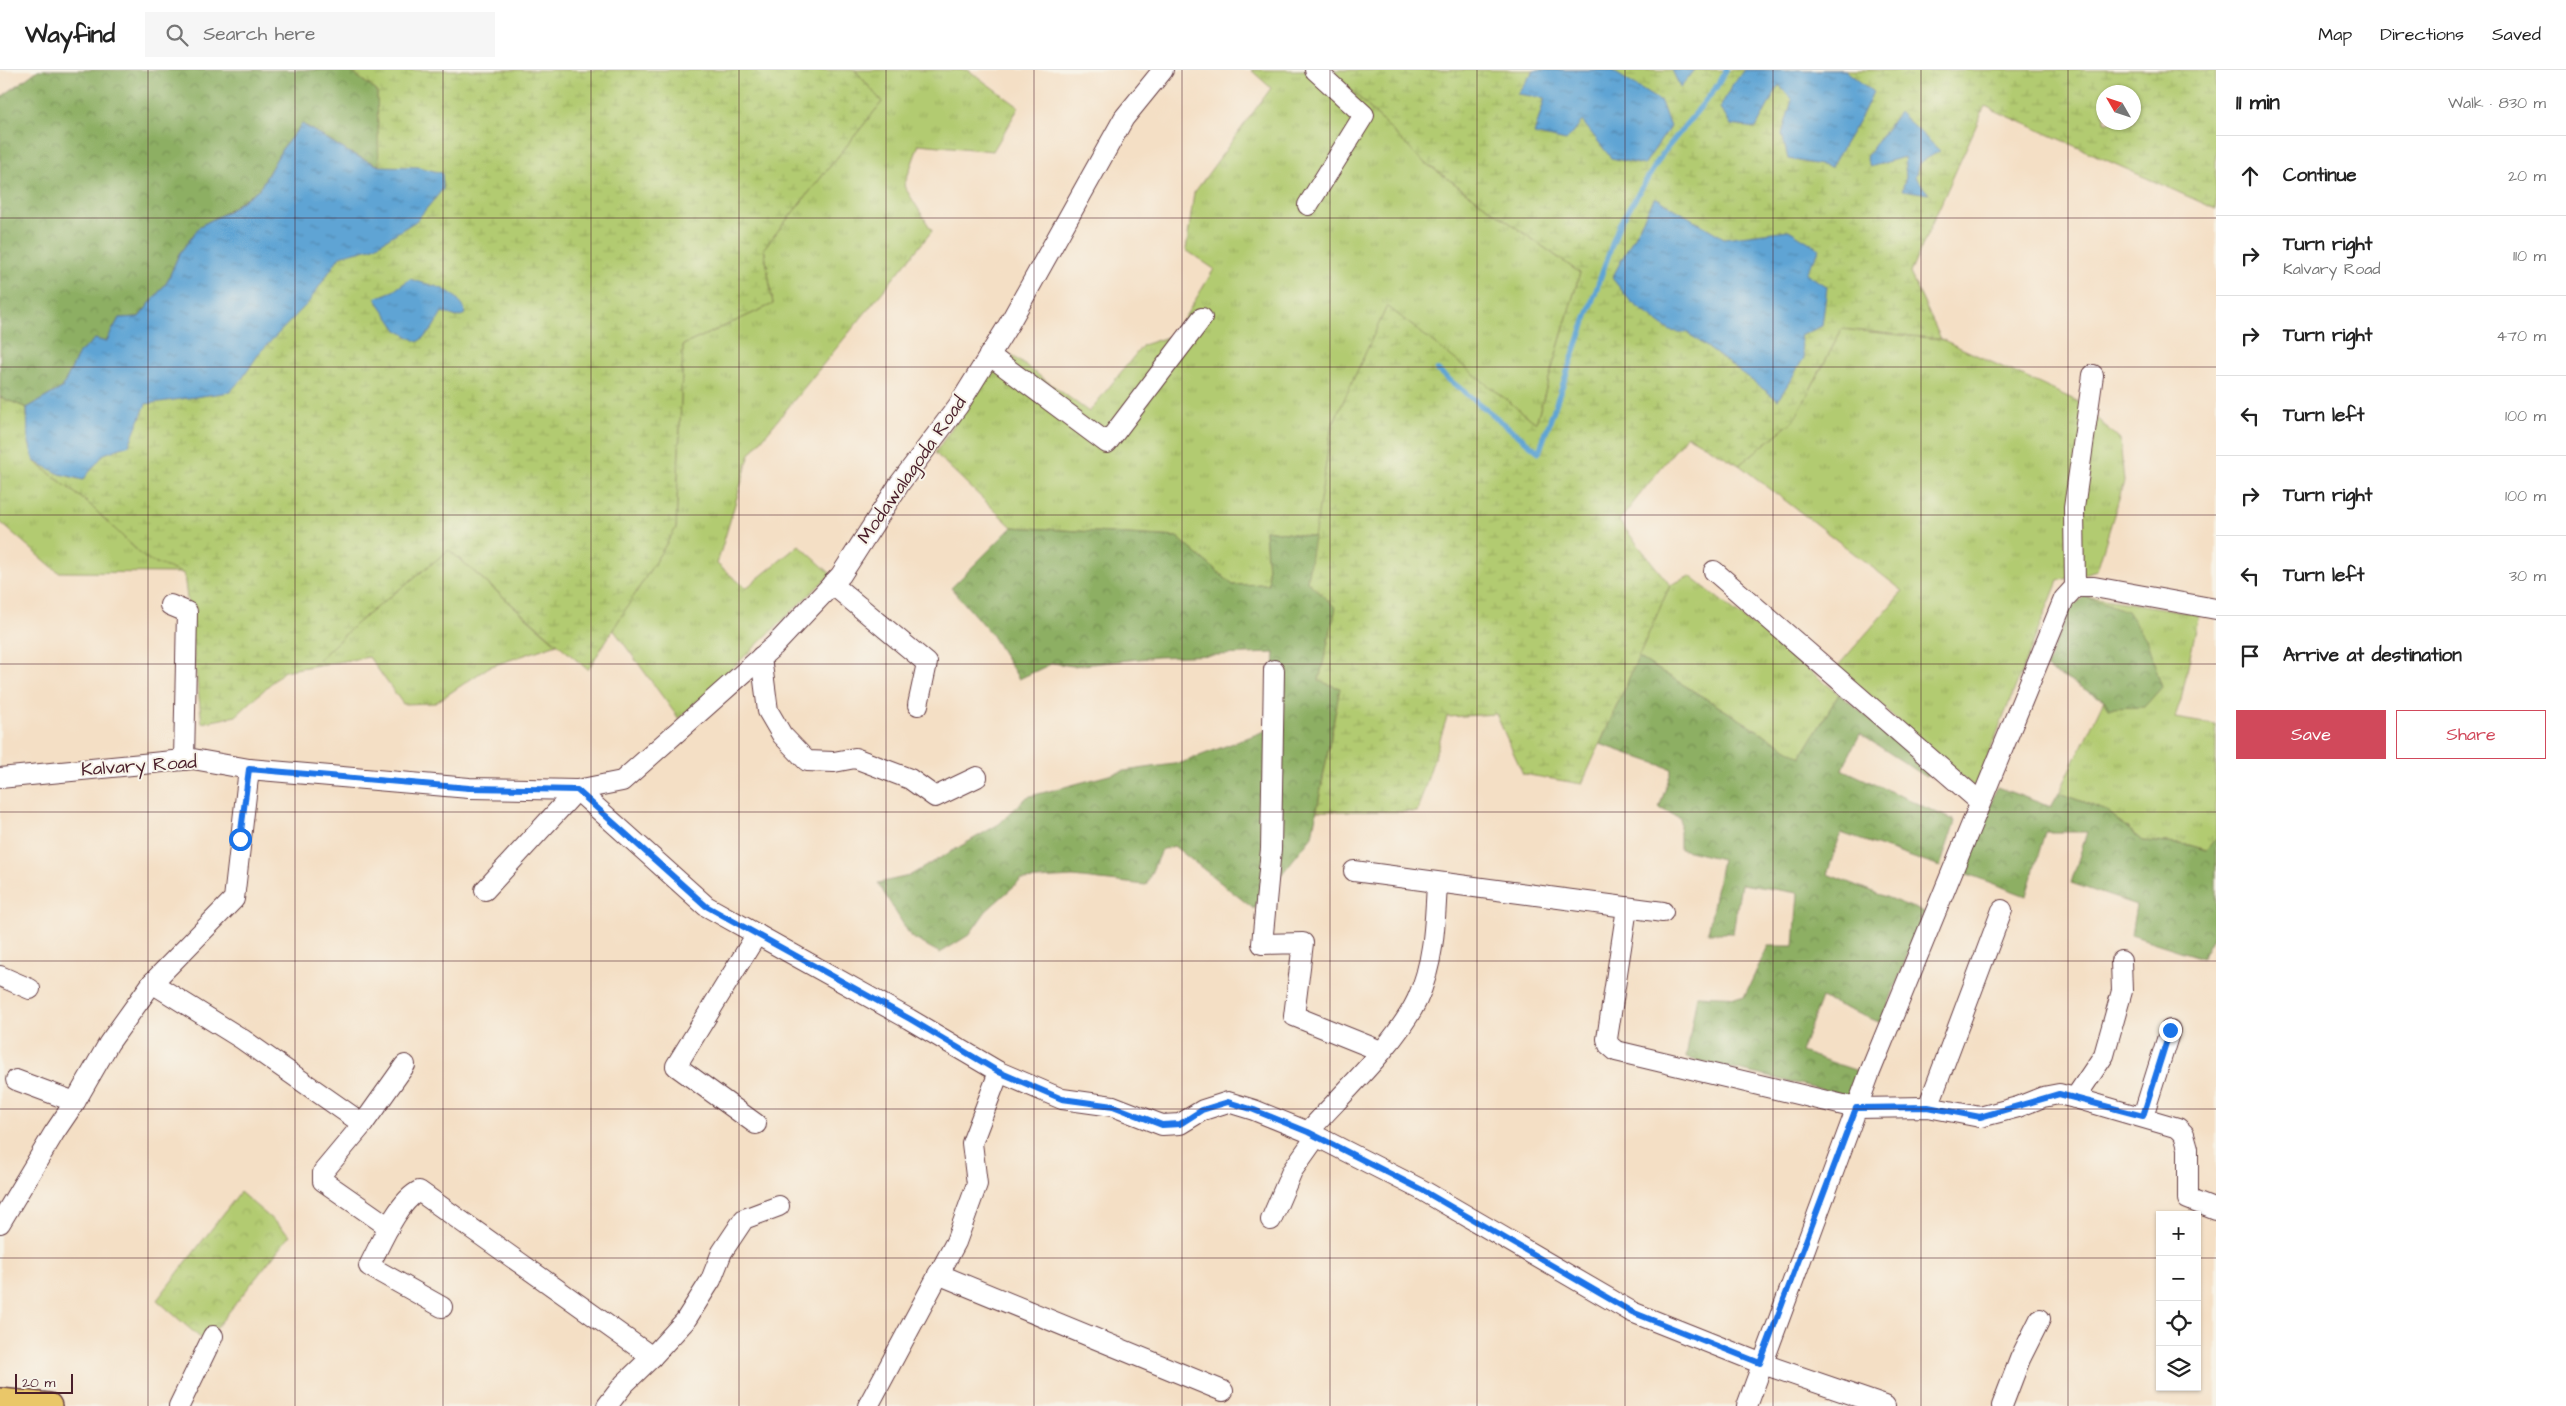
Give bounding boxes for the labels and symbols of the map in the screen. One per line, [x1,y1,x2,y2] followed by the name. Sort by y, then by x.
[2096,85,2141,130] north arrow
[851,391,974,550] street label: Modawalagoda Road
[80,748,198,785] street label: Kalvary Road
[229,828,252,851] route start
[2159,1019,2182,1042] route end
[15,1371,72,1394] scale bar

